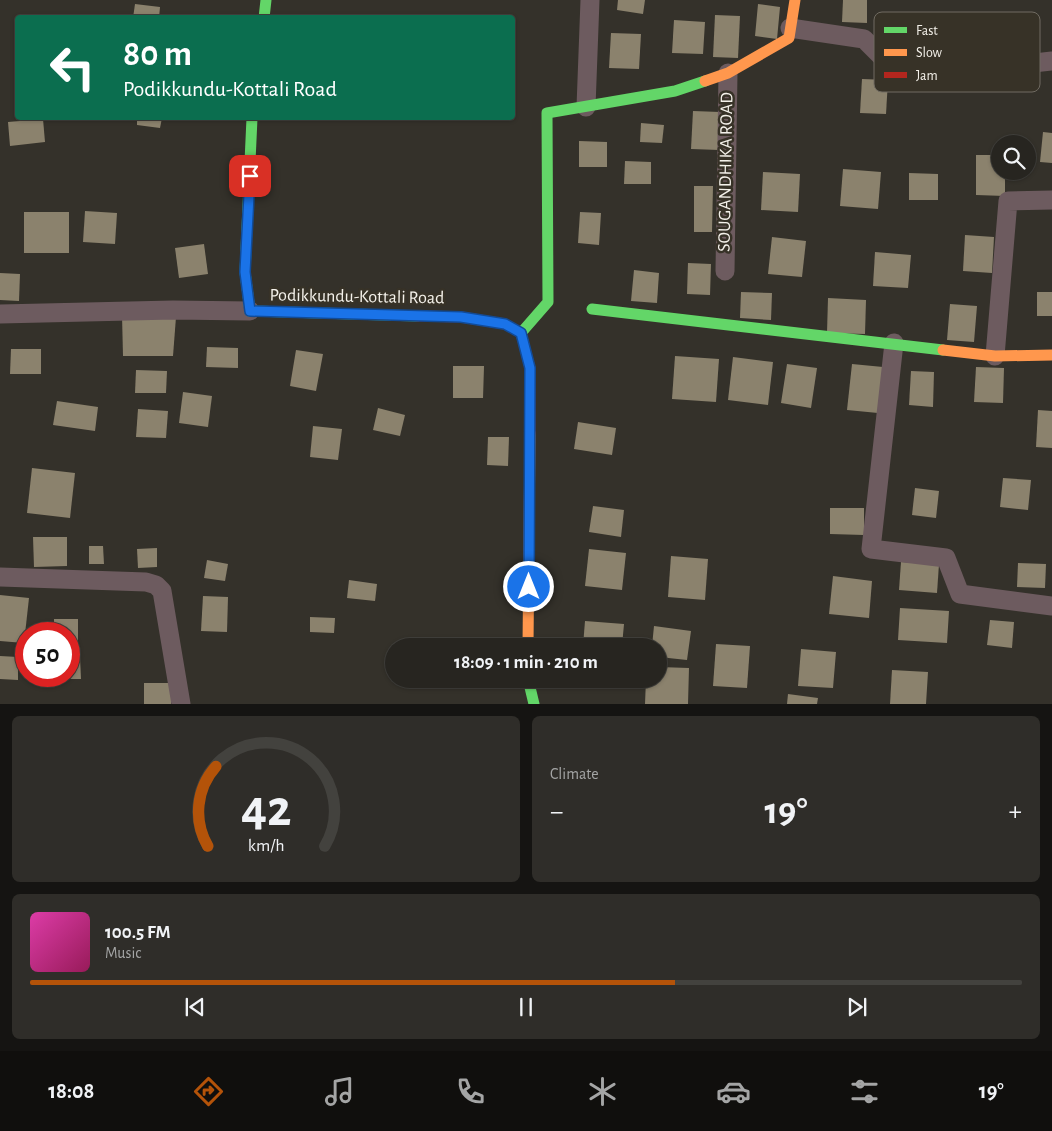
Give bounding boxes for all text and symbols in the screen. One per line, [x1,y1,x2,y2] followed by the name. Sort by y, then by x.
[874,12,1040,92] legend
[916,24,938,38] text: Fast
[40,35,105,100] icon: left
[123,37,192,72] text: 80 m
[916,46,943,60] text: Slow
[916,69,938,83] text: Jam
[123,78,337,100] text: Podikkundu-Kottali Road
[716,92,736,252] street label: SOUGANDHIKA ROAD
[991,135,1036,180] map controls
[991,135,1036,180] button: search
[229,155,271,197] pin
[236,162,264,190] icon: arrive
[269,286,445,308] street label: Podikkundu-Kottali Road
[502,560,554,612] position arrow
[15,622,80,687] speed limit sign: 50
[454,653,598,672] text: 18:09 · 1 min · 210 m
[550,766,599,782] text: Climate
[241,783,291,835] text: 42
[764,793,808,831] text: 19°
[550,798,563,826] text: −
[1009,798,1022,826] text: +
[248,837,284,855] text: km/h
[105,923,171,942] text: 100.5 FM
[105,945,141,961] text: Music
[181,993,209,1021] icon: previous
[512,993,540,1021] icon: pause
[843,993,871,1021] icon: next
[191,1074,226,1109] icon: directions
[322,1074,357,1109] icon: music
[453,1074,488,1109] icon: phone
[585,1074,620,1109] icon: climate
[716,1074,751,1109] icon: car
[847,1074,882,1109] icon: filters
[48,1080,94,1102] text: 18:08
[979,1080,1004,1102] text: 19°

